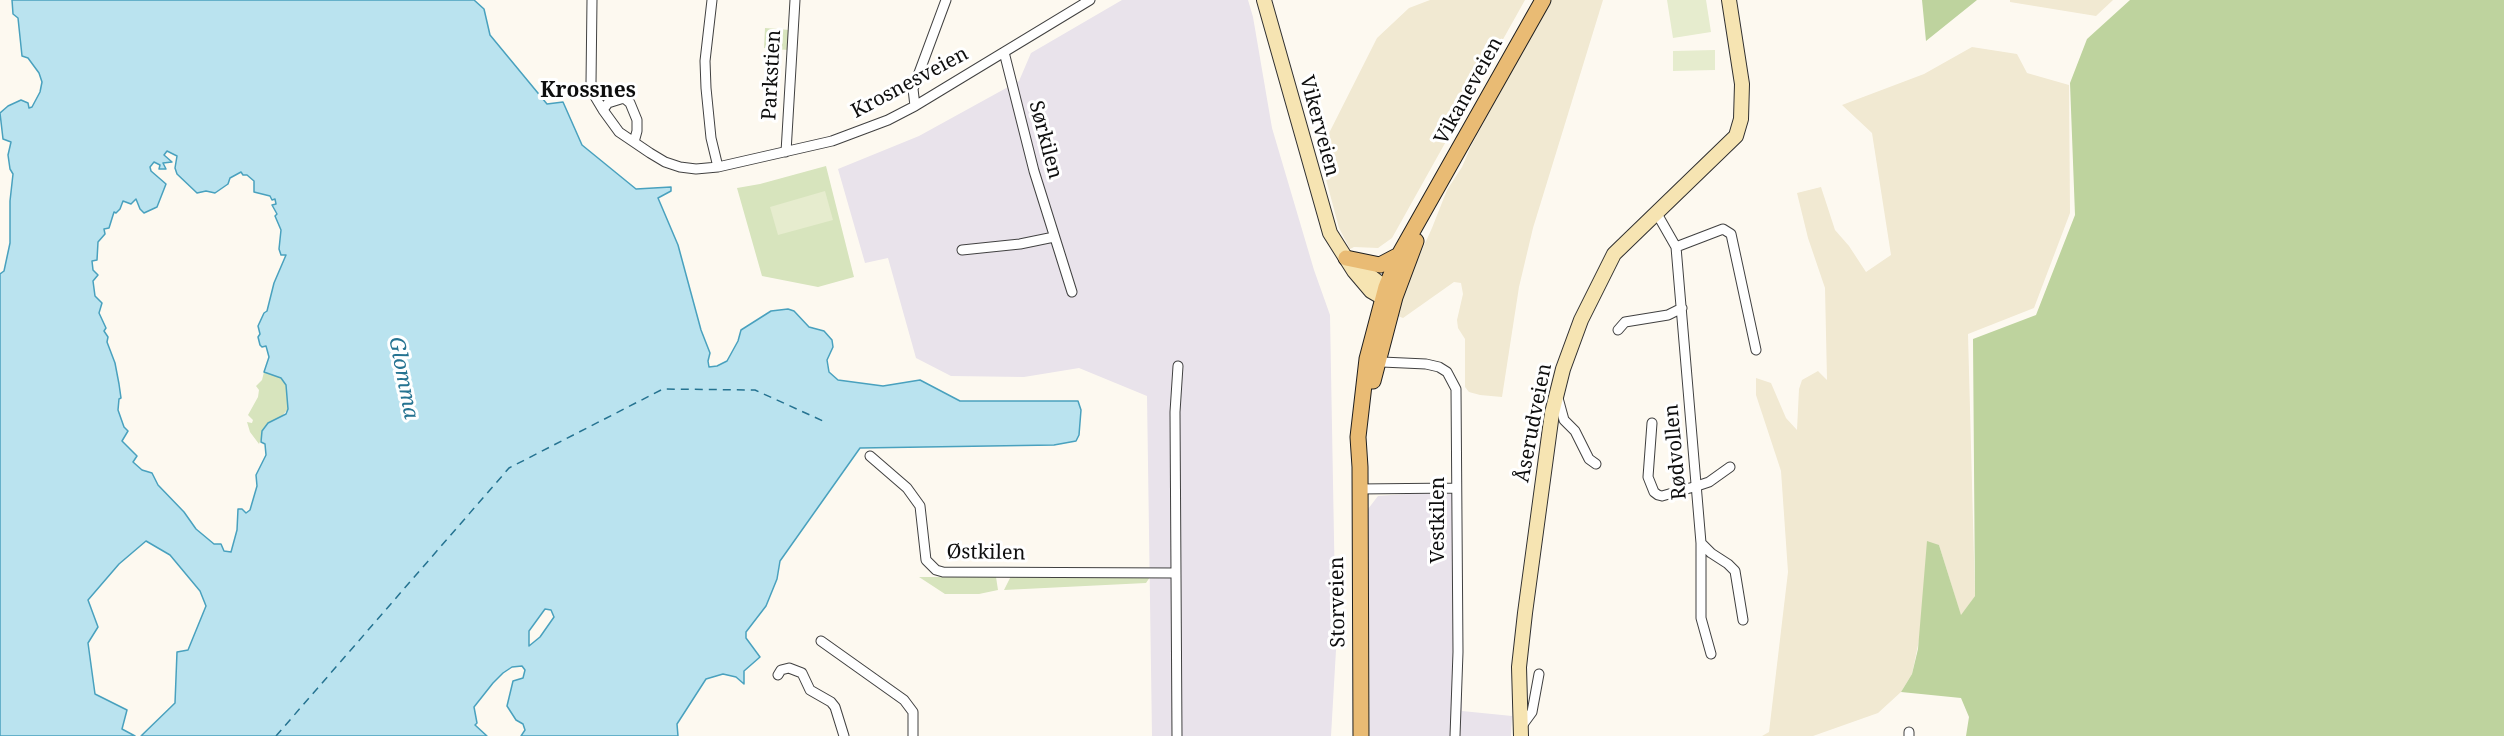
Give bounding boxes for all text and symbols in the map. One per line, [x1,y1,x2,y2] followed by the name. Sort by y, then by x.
[758,29,786,121] street label: Parkstien
[1430,33,1508,149] street label: Vikaneveien
[847,42,973,124] street label: Krosnesveien
[1294,73,1344,179] street label: Vikerveien
[540,78,636,104] district label: Krossnes
[1023,98,1067,182] street label: Sørkilen
[383,335,423,421] water label: Glomma
[1511,362,1557,484] street label: Åserudveien
[1660,403,1692,501] street label: Rødvollen
[1426,477,1450,563] street label: Vestkilen
[946,540,1026,566] street label: Østkilen
[1325,556,1351,648] street label: Storveien

